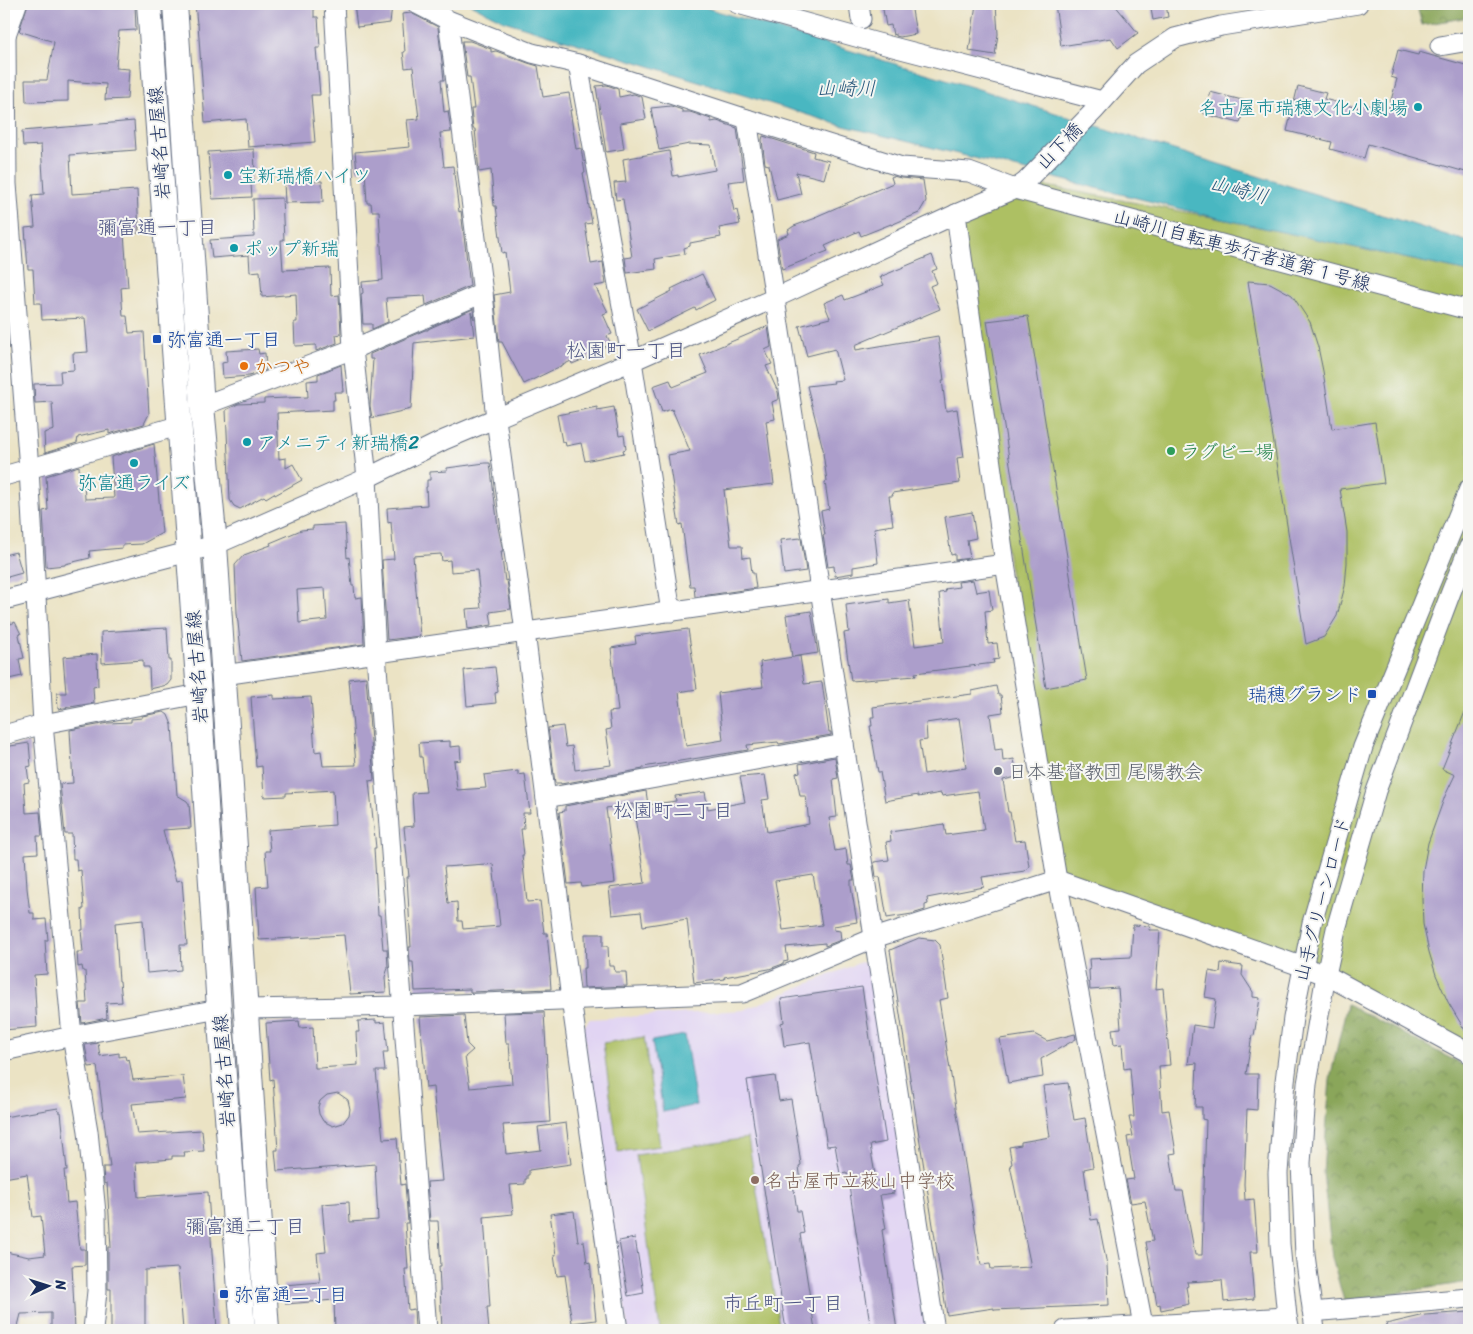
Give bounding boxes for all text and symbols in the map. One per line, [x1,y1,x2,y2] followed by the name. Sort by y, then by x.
[816,71,876,106] water label: 山崎川
[139,85,179,201] street label: 岩崎名古屋線
[1199,91,1408,124] place label: 名古屋市瑞穂文化小劇場
[1412,101,1424,113] marker: 名古屋市瑞穂文化小劇場
[1027,114,1091,178] street label: 山下橋
[238,159,371,192] place label: 宝新瑞橋ハイツ
[1205,165,1273,215] water label: 山崎川
[222,169,234,181] marker: 宝新瑞橋ハイツ
[1109,200,1375,300] street label: 山崎川自転車歩行者道第１号線
[97,210,217,245] district label: 彌富通一丁目
[244,232,339,265] place label: ポップ新瑞
[228,242,240,254] marker: ポップ新瑞
[167,323,281,356] place label: 弥富通一丁目
[151,333,163,345] marker: 弥富通一丁目
[566,333,686,368] district label: 松園町一丁目
[254,350,311,383] place label: かつや
[238,360,250,372] marker: かつや
[257,426,419,459] place label: アメニティ新瑞橋2
[1181,435,1274,468] place label: ラグビー場
[241,436,253,448] marker: アメニティ新瑞橋2
[1165,445,1177,457] marker: ラグビー場
[128,457,140,469] marker: 弥富通ライズ
[78,466,190,499] place label: 弥富通ライズ
[177,609,217,725] street label: 岩崎名古屋線
[1248,678,1362,711] place label: 瑞穂グランド
[1366,688,1378,700] marker: 瑞穂グランド
[1008,755,1203,788] place label: 日本基督教団 尾陽教会
[992,765,1004,777] marker: 日本基督教団 尾陽教会
[613,793,733,828] district label: 松園町二丁目
[1284,813,1360,985] street label: 山手グリーンロード
[204,1013,244,1129] street label: 岩崎名古屋線
[765,1164,955,1197] place label: 名古屋市立萩山中学校
[749,1174,761,1186] marker: 名古屋市立萩山中学校
[185,1209,305,1244] district label: 彌富通二丁目
[22,1262,72,1312] north arrow
[48,1278,73,1291] text: N
[234,1278,348,1311] place label: 弥富通二丁目
[723,1286,843,1321] district label: 市丘町一丁目
[218,1288,230,1300] marker: 弥富通二丁目

